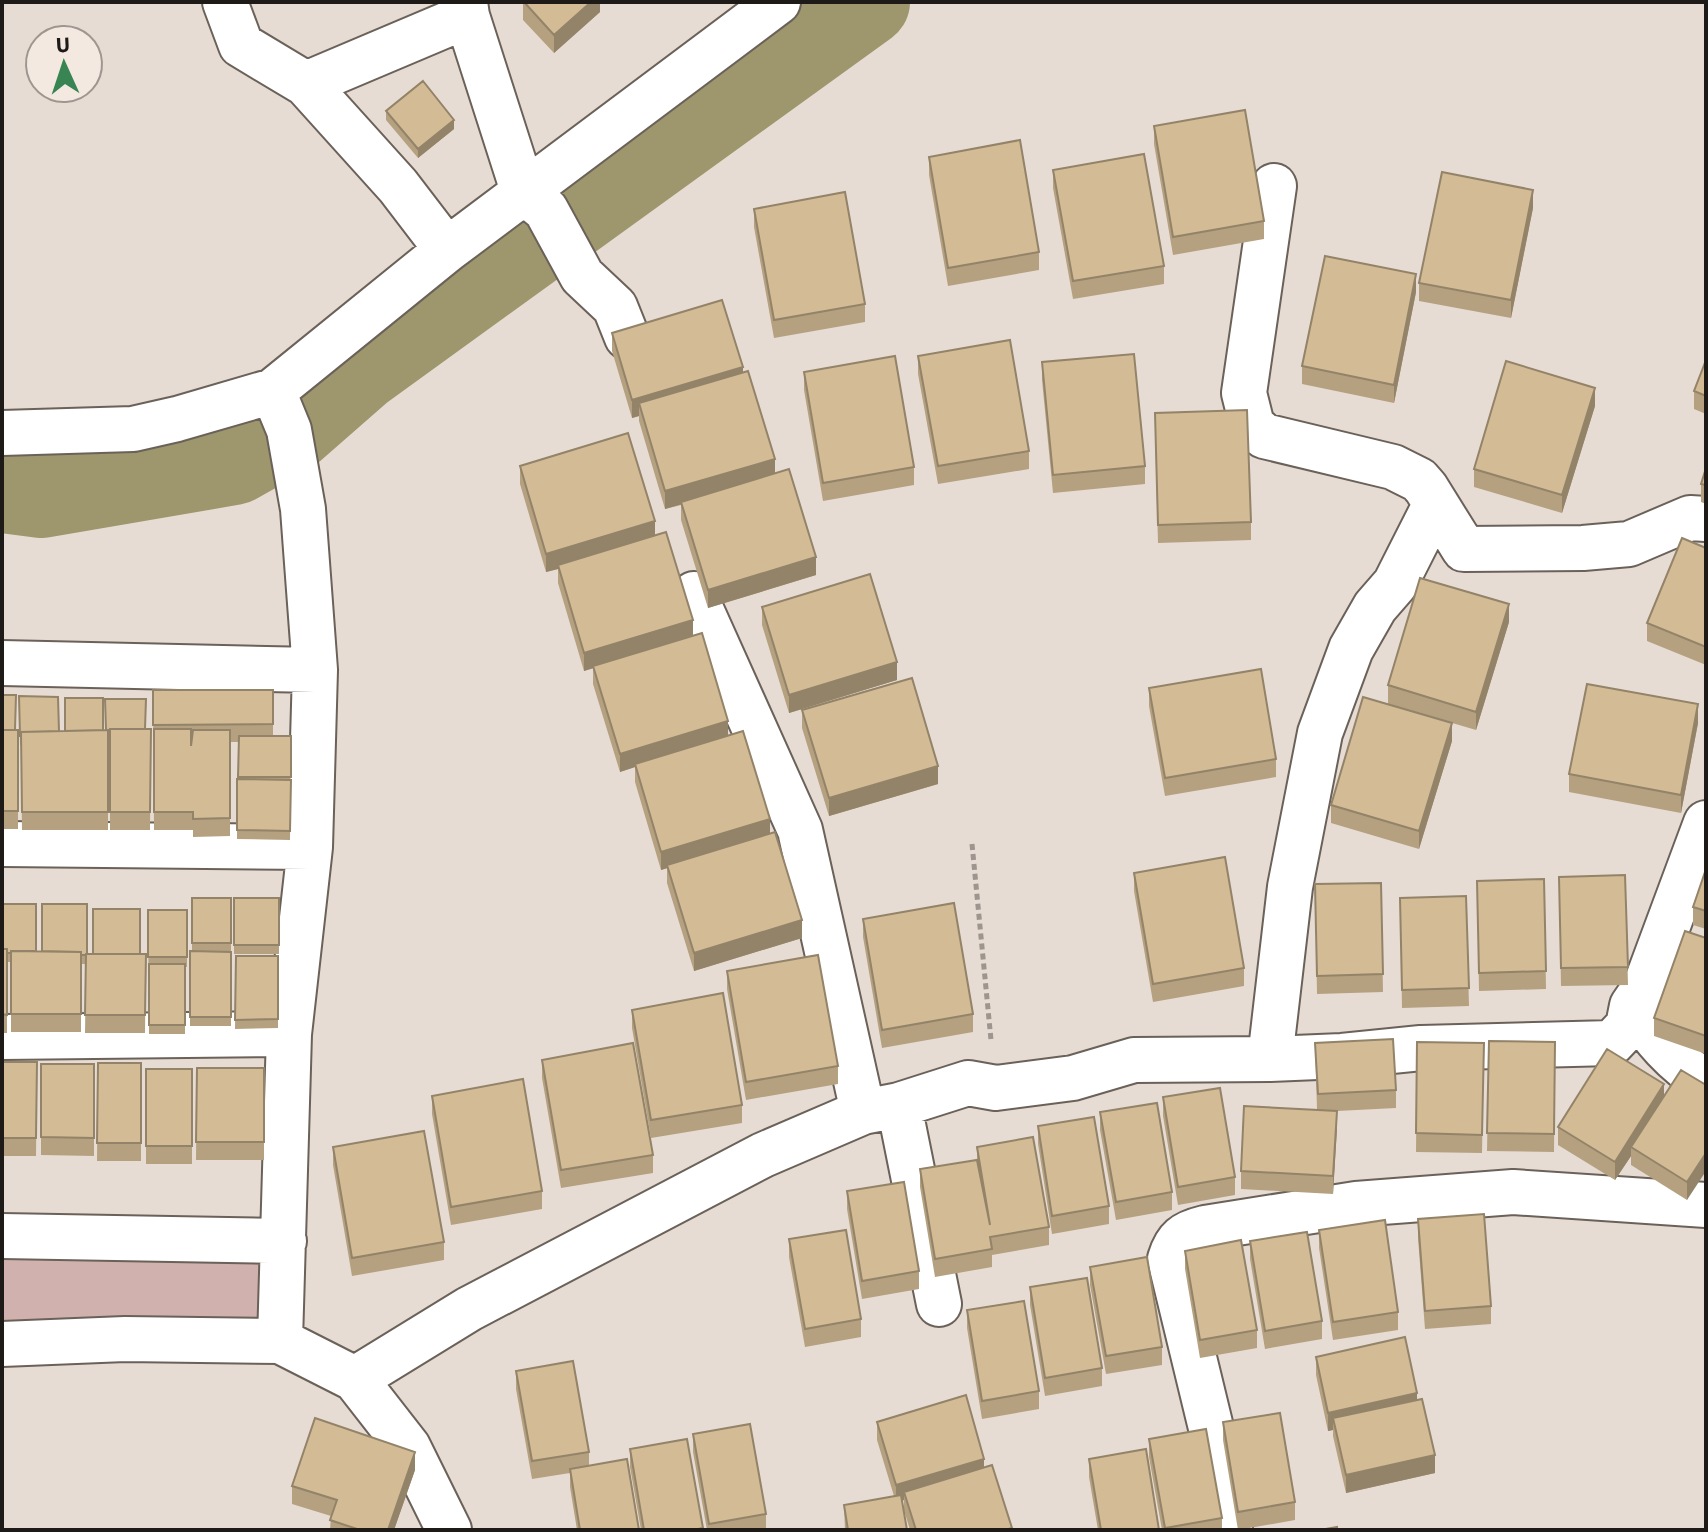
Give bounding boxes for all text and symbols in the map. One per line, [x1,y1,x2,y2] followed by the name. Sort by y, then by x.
[24,24,104,104] north arrow
[55,29,71,61] text: U

